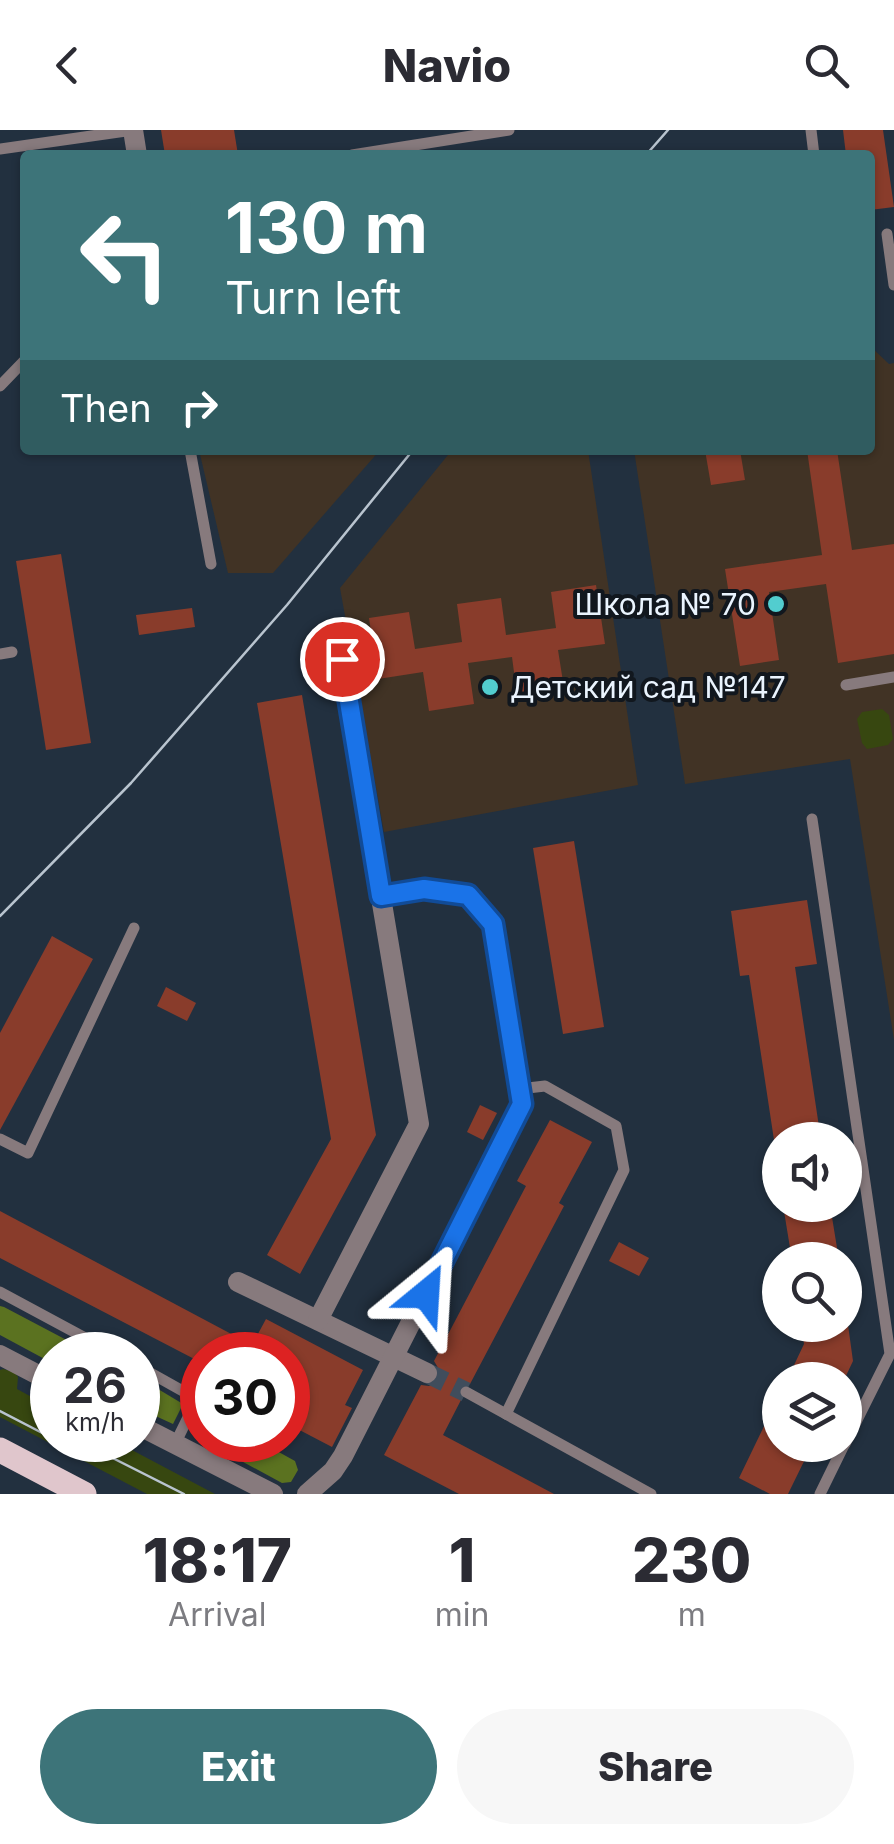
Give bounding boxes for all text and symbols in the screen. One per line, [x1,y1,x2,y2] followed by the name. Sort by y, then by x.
[40,38,95,93] icon: back
[383,38,511,93] text: Navio
[799,38,854,93] icon: search
[225,185,428,270] text: 130 m
[60,190,190,320] icon: left
[225,270,401,325] text: Turn left
[172,380,227,435] icon: right
[60,385,152,431] text: Then
[575,586,756,622] place label: Школа № 70
[765,593,787,615] marker: Школа № 70
[300,617,385,702] pin
[315,632,370,687] icon: arrive
[510,669,786,705] place label: Детский сад №147
[479,676,501,698] marker: Детский сад №147
[762,1122,862,1462] map controls
[762,1122,862,1222] button: sound
[374,1242,478,1346] position arrow
[762,1242,862,1342] button: search
[180,1332,310,1462] speed limit sign: 30
[63,1355,127,1415] text: 26
[762,1362,862,1462] button: layers
[65,1407,125,1437] text: km/h
[143,1524,292,1596] text: 18:17
[449,1524,475,1596] text: 1
[632,1524,751,1596] text: 230
[168,1595,267,1634] text: Arrival
[435,1595,489,1634] text: min
[678,1595,706,1634] text: m
[40,1709,437,1824] button: Exit
[457,1709,854,1824] button: Share

